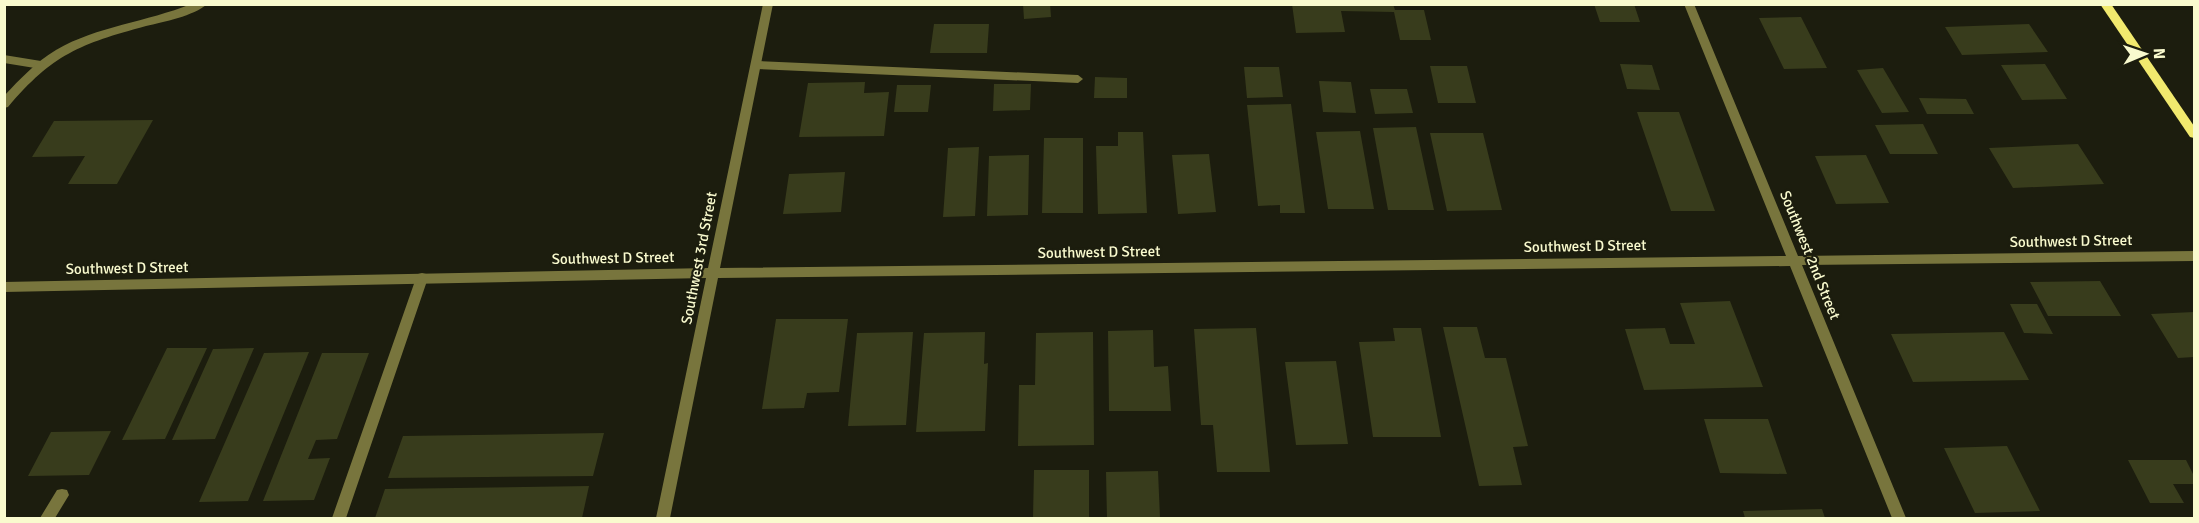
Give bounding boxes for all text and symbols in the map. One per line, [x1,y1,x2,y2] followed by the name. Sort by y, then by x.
[2115,24,2175,84] north arrow
[2149,48,2169,59] text: N
[1776,188,1844,322] street label: Southwest 2nd Street
[677,190,721,326] street label: Southwest 3rd Street
[2009,231,2133,251] street label: Southwest D Street
[1523,236,1647,256] street label: Southwest D Street
[1037,242,1161,262] street label: Southwest D Street
[551,248,675,268] street label: Southwest D Street
[65,258,189,278] street label: Southwest D Street

